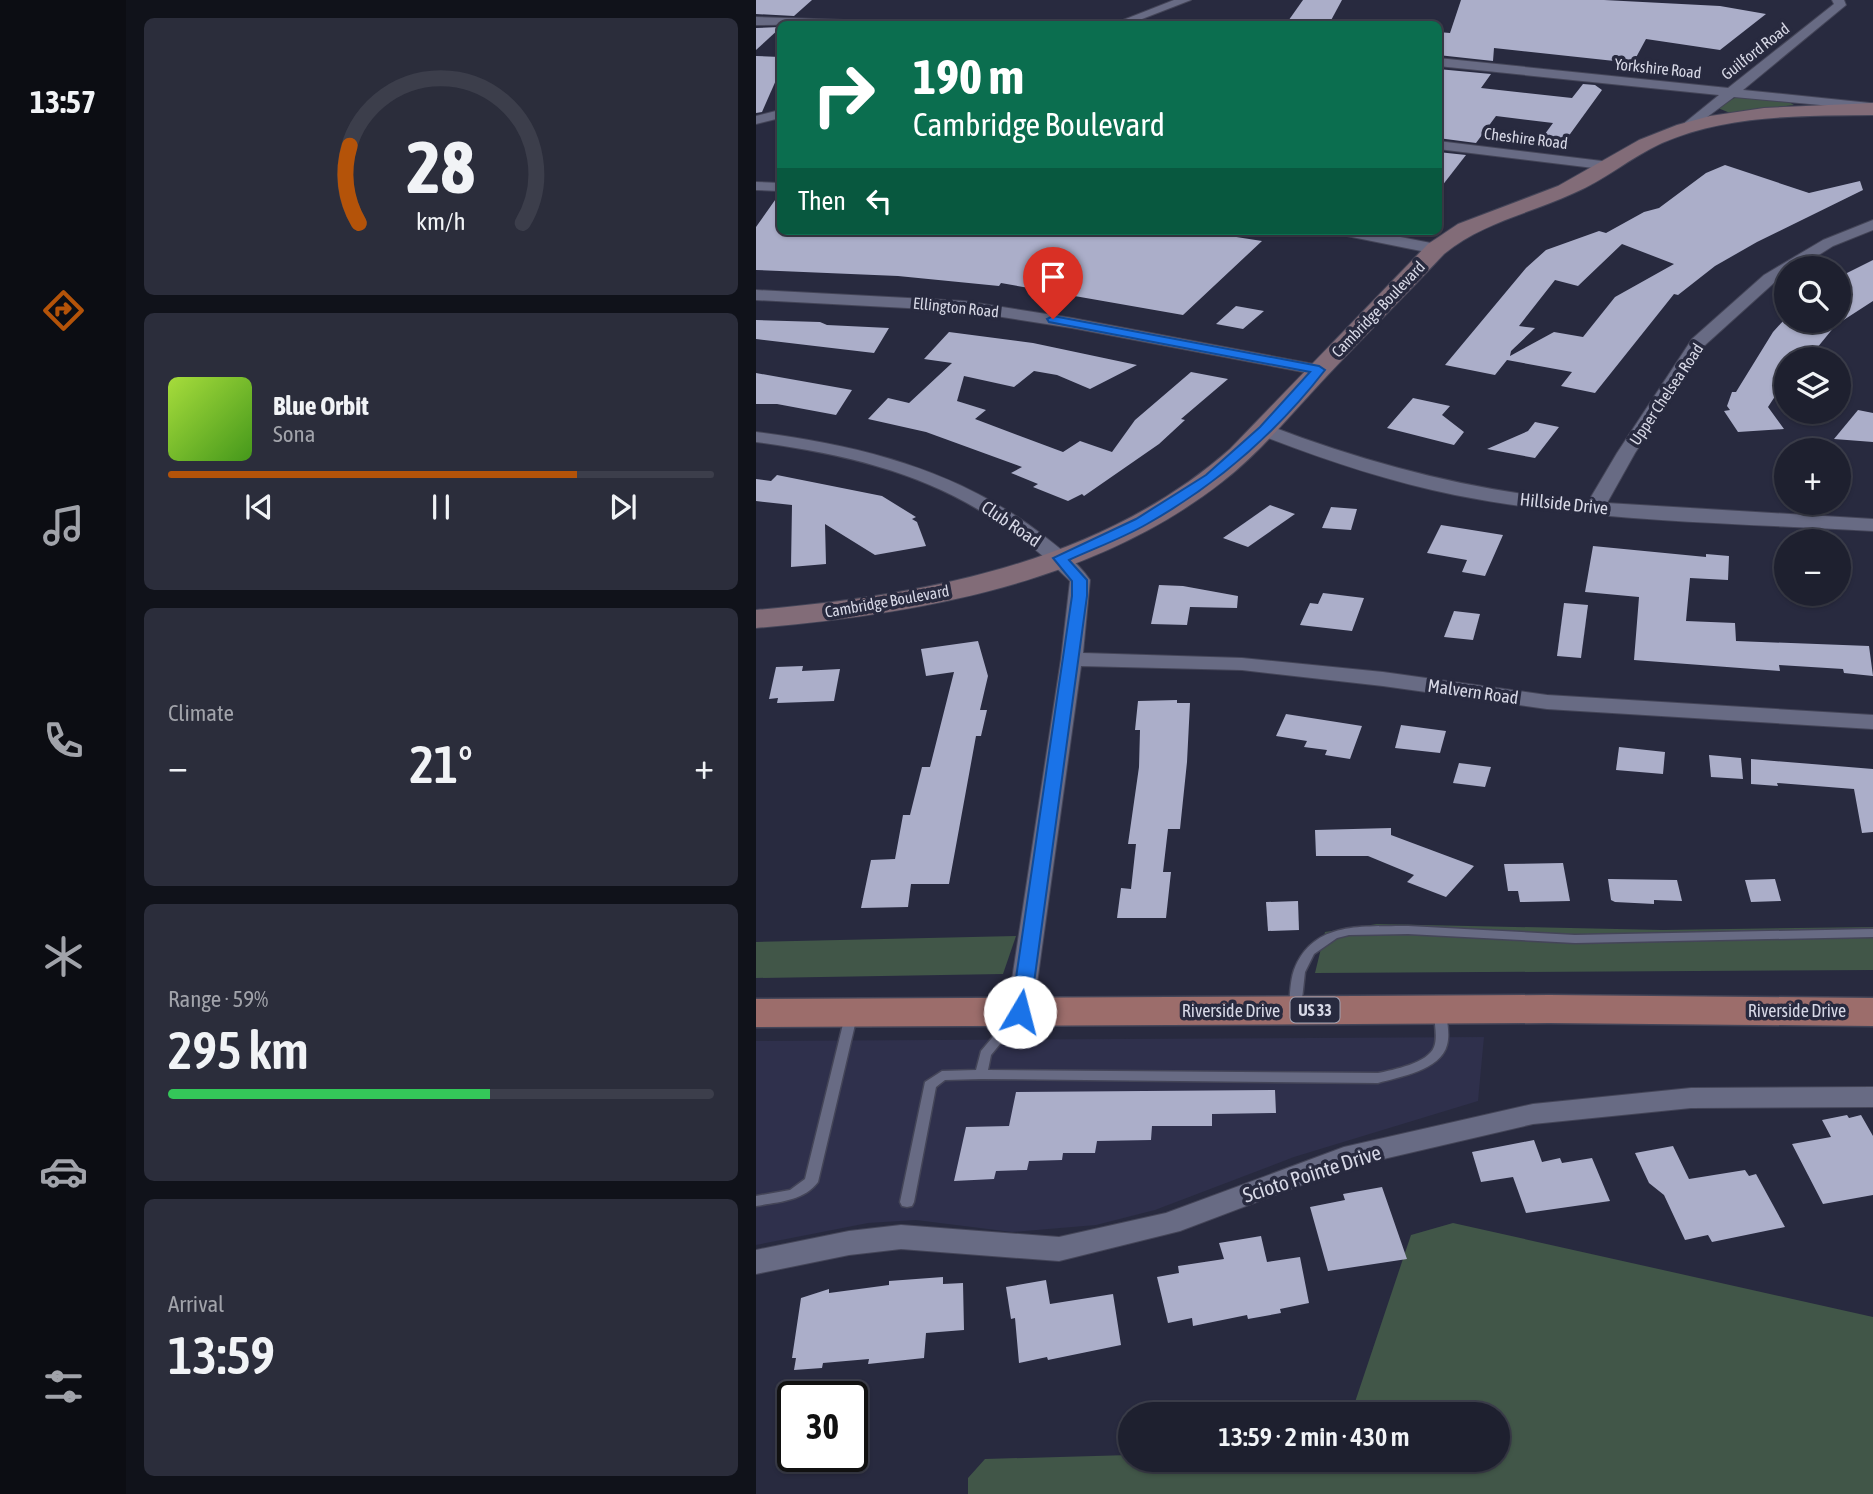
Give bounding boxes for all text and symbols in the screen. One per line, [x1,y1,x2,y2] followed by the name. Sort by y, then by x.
[1718,19,1792,83] street label: Guilford Road
[913,48,1024,104] text: 190 m
[798,49,889,140] icon: right
[1614,54,1702,82] street label: Yorkshire Road
[30,83,96,120] text: 13:57
[913,106,1165,143] text: Cambridge Boulevard
[1483,124,1569,152] street label: Cheshire Road
[407,125,475,208] text: 28
[860,182,898,220] icon: left
[798,186,846,216] text: Then
[416,206,466,234] text: km/h
[1023,247,1083,319] pin
[1774,256,1851,606] map controls
[1774,256,1851,333] button: search
[1328,257,1429,361] street label: Cambridge Boulevard
[1034,258,1072,296] icon: arrive
[39,286,88,335] icon: directions
[912,294,1000,321] street label: Ellington Road
[1625,340,1707,449] street label: Upper Chelsea Road
[1774,347,1851,424] button: layers
[273,391,369,421] text: Blue Orbit
[273,421,315,447] text: Sona
[1774,438,1851,515] button: +
[240,488,278,526] icon: previous
[422,488,460,526] icon: pause
[604,488,642,526] icon: next
[1519,488,1609,519] street label: Hillside Drive
[978,496,1045,551] street label: Club Road
[39,501,88,550] icon: music
[1774,529,1851,606] button: −
[823,581,951,622] street label: Cambridge Boulevard
[1426,675,1520,708] street label: Malvern Road
[168,700,234,726] text: Climate
[39,716,88,765] icon: phone
[409,734,473,794] text: 21°
[168,744,188,787] text: −
[694,744,714,787] text: +
[39,932,88,981] icon: climate
[983,975,1057,1049] position arrow
[168,986,268,1012] text: Range · 59%
[1290,998,1340,1022] road number: US 33
[1182,1000,1280,1021] street label: Riverside Drive
[1748,1000,1846,1021] street label: Riverside Drive
[168,1020,309,1080] text: 295 km
[1240,1139,1384,1207] street label: Scioto Pointe Drive
[39,1147,88,1196] icon: car
[168,1291,224,1317] text: Arrival
[168,1325,275,1385] text: 13:59
[39,1362,88,1411] icon: filters
[777,1381,868,1472] speed limit sign: 30
[1219,1422,1409,1452] text: 13:59 · 2 min · 430 m

